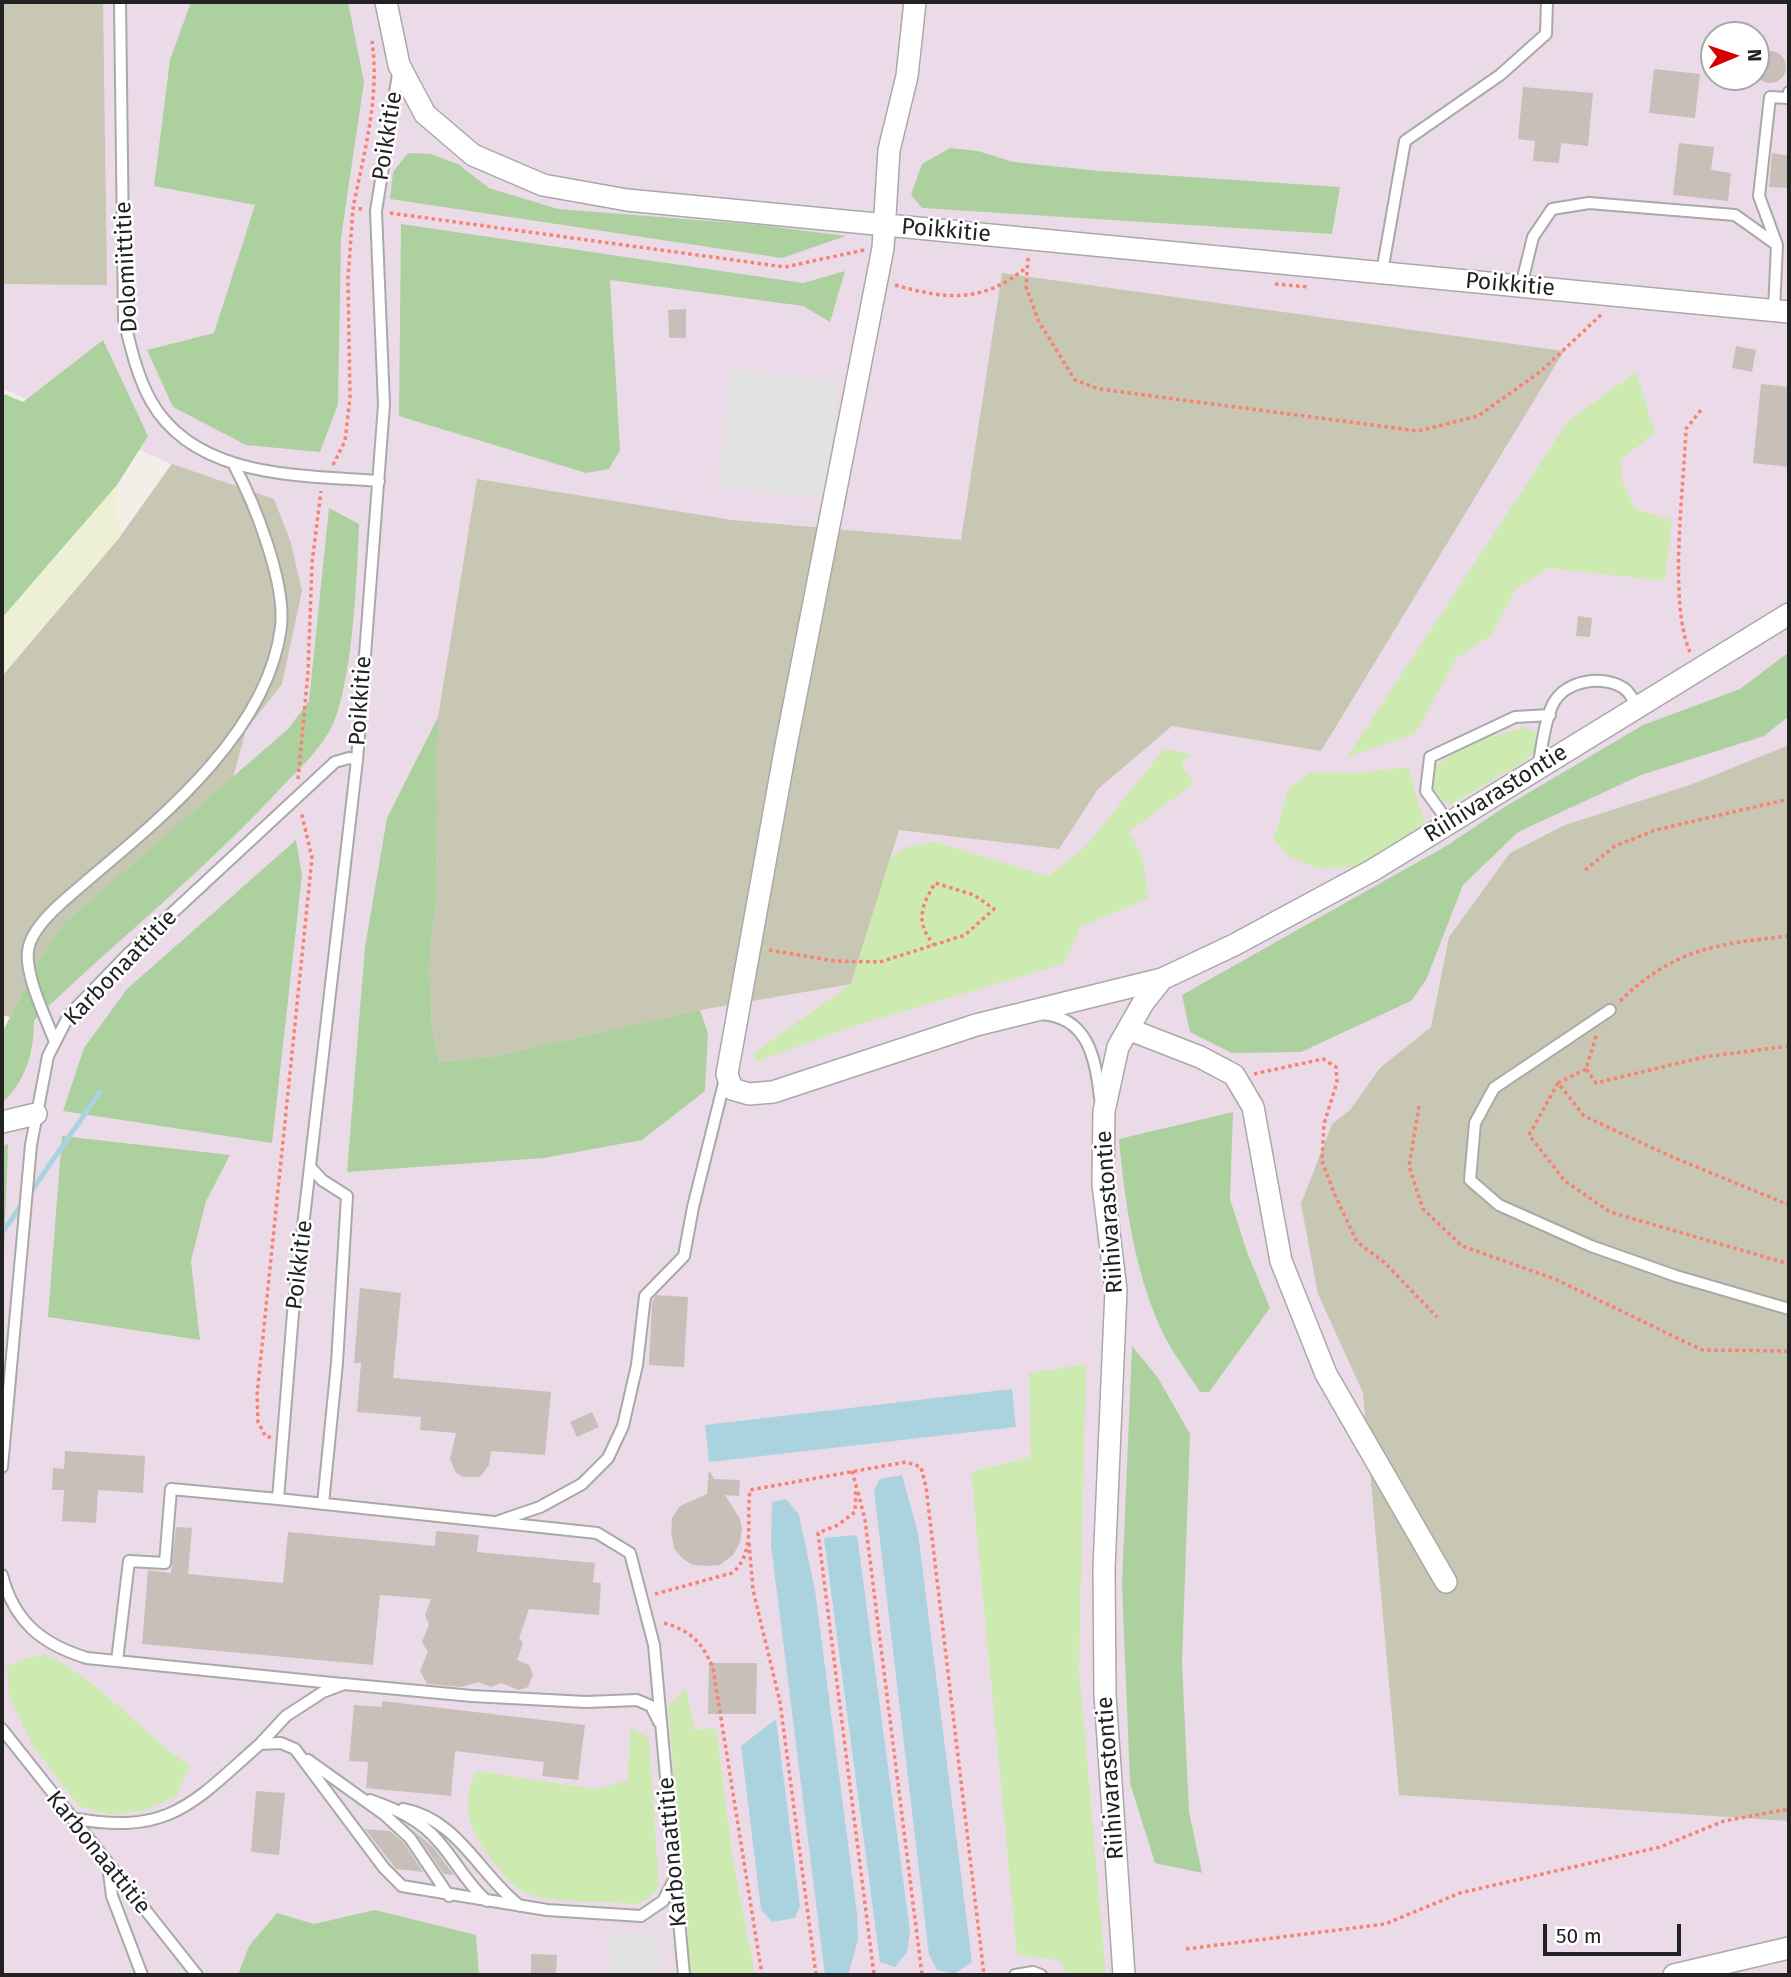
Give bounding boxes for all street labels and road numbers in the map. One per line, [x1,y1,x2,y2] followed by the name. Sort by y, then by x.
[367,89,409,183] street label: Poikkitie
[110,201,144,333] street label: Dolomiittitie
[900,213,992,249] street label: Poikkitie
[1464,267,1556,303] street label: Poikkitie
[344,655,378,747] street label: Poikkitie
[1419,739,1573,849] street label: Riihivarastontie
[59,904,183,1032] street label: Karbonaattitie
[1091,1129,1129,1295] street label: Riihivarastontie
[281,1219,319,1311] street label: Poikkitie
[1092,1695,1130,1861] street label: Riihivarastontie
[653,1776,693,1928] street label: Karbonaattitie
[40,1786,156,1920] street label: Karbonaattitie

